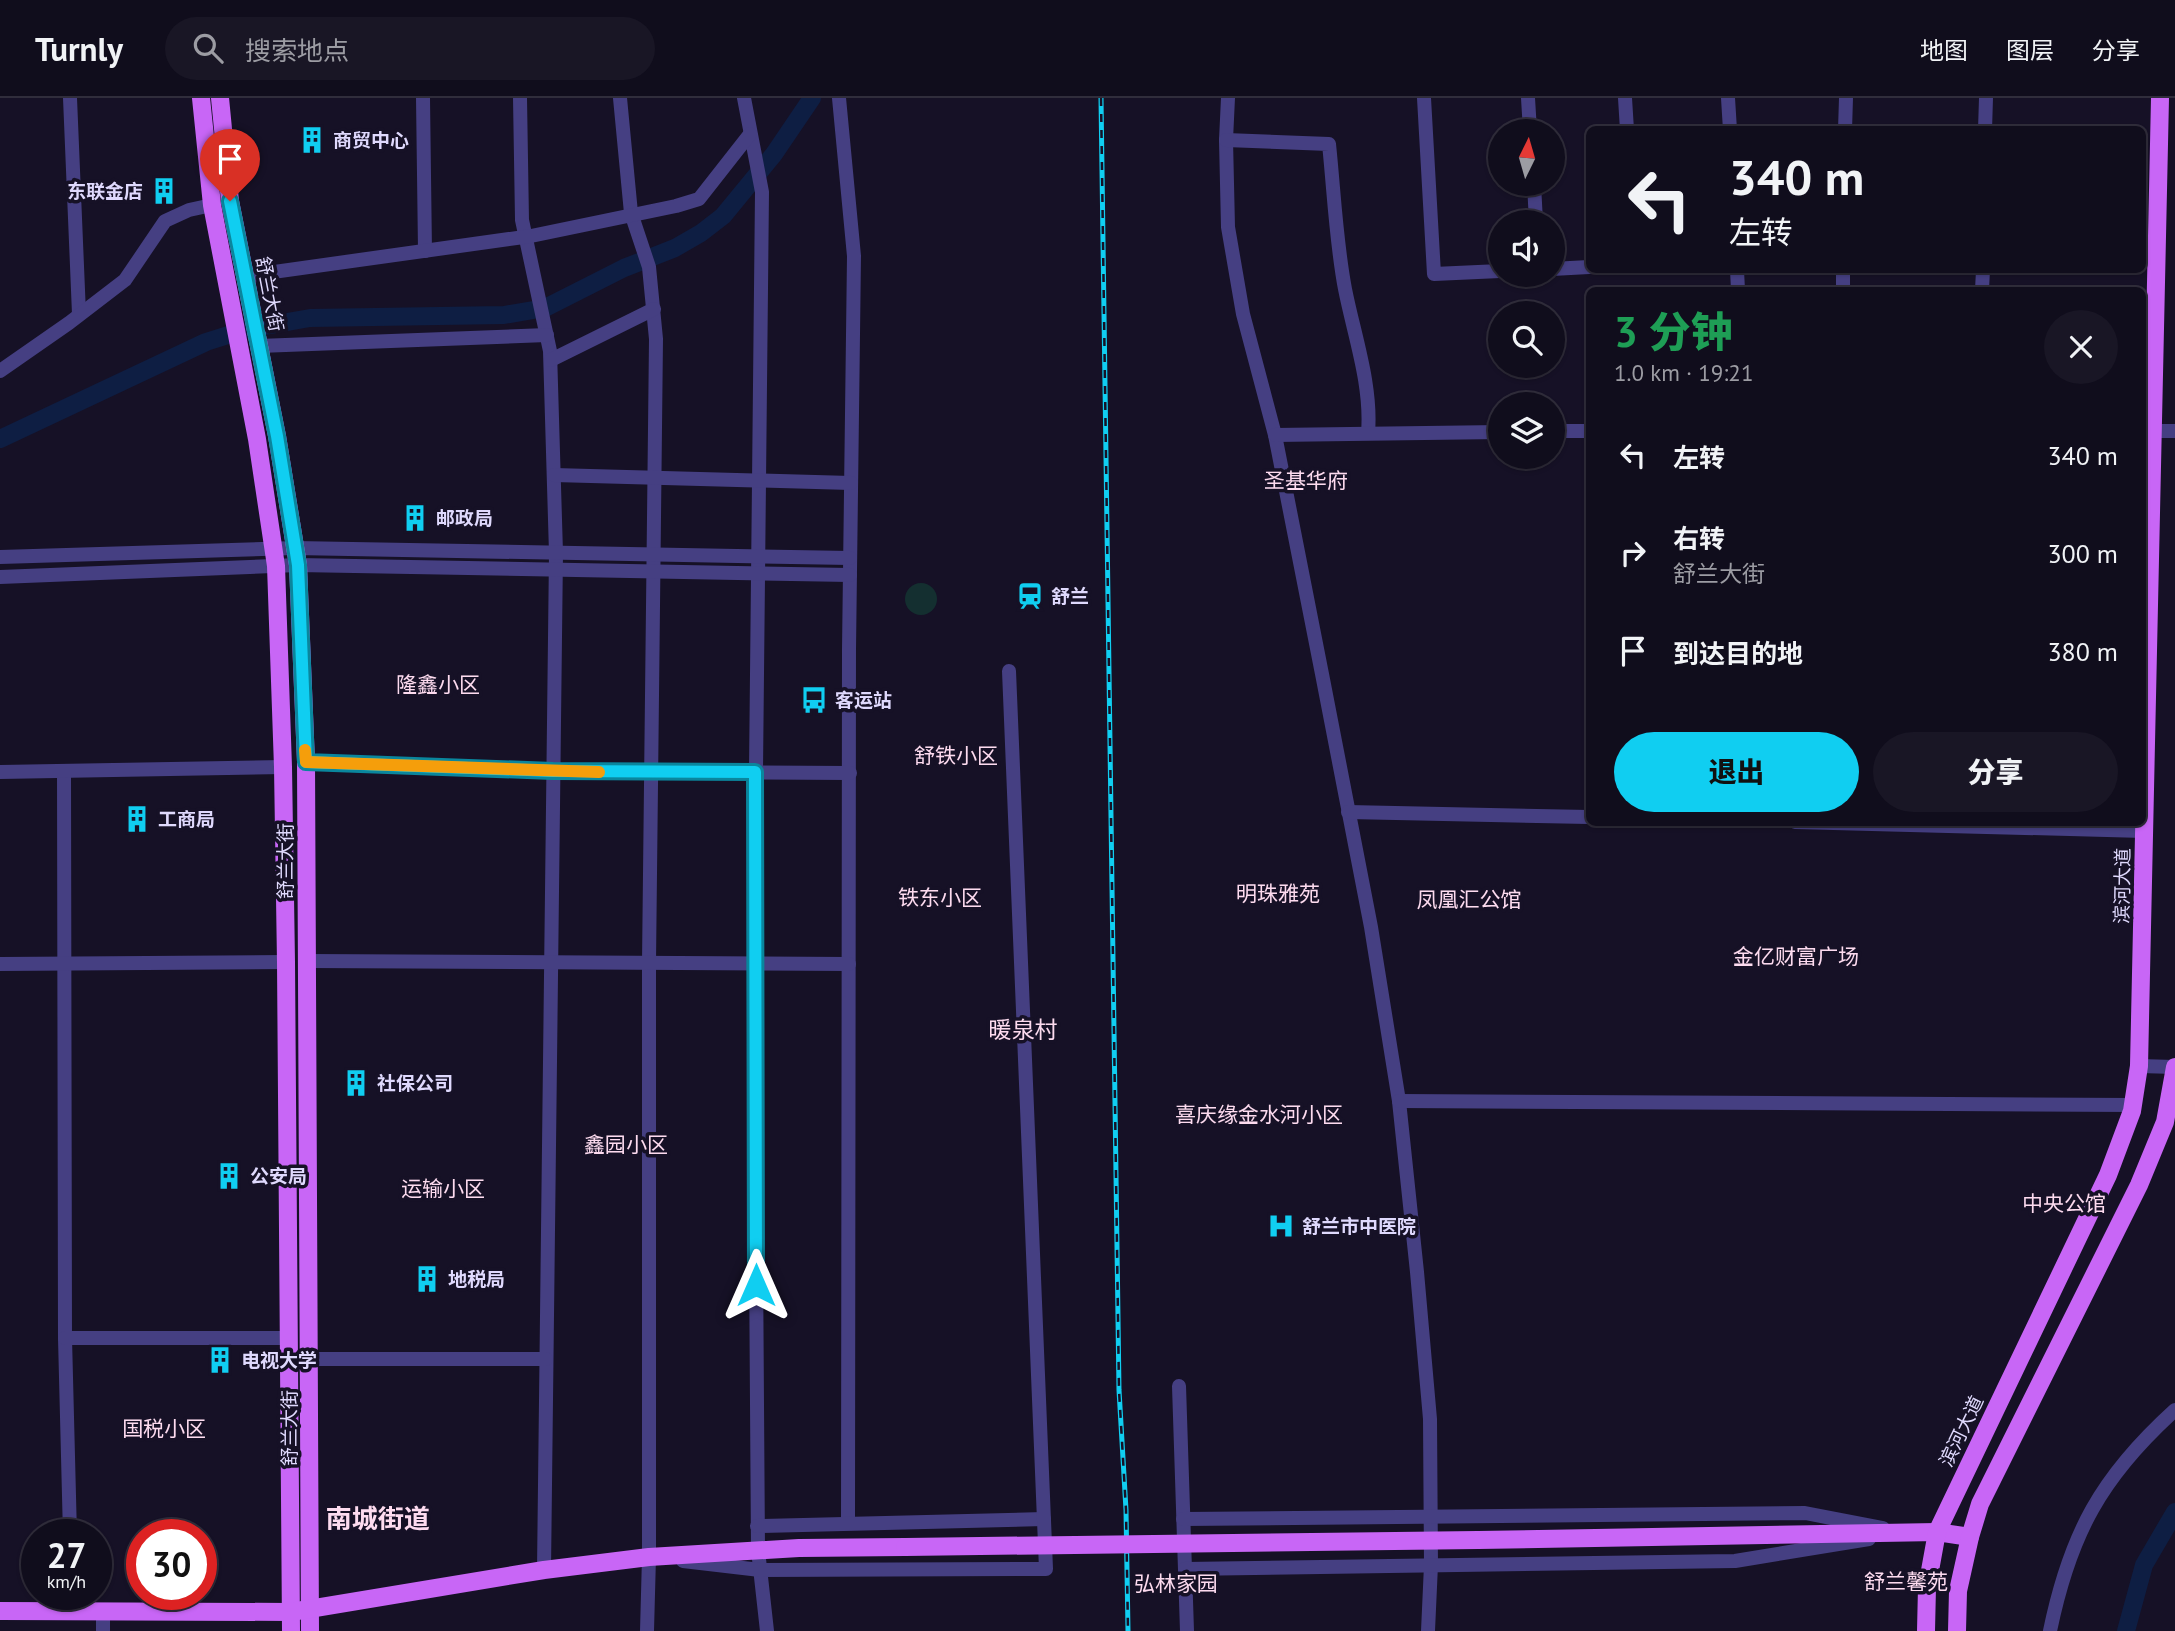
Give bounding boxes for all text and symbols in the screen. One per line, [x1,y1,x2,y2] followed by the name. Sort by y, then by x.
[165,17,655,80] search box
[35,27,123,70] text: Turnly
[189,29,227,67] icon: search
[245,34,349,67] text: 搜索地点
[1920,35,1968,66] text: 地图
[2006,35,2054,66] text: 图层
[2092,35,2140,66] text: 分享
[1488,119,1564,196] north arrow
[1488,119,1565,469] map controls
[297,125,327,155] building icon: 商贸中心
[333,128,409,152] place label: 商贸中心
[200,129,260,201] pin
[211,140,249,178] icon: arrive
[1729,145,1864,209] text: 340 m
[1614,154,1705,245] icon: left
[149,176,179,206] building icon: 东联金店
[67,179,143,203] place label: 东联金店
[1488,210,1565,287] button: sound
[1729,211,1793,253] text: 左转
[251,254,289,334] street label: 舒兰大街
[1488,301,1565,378] button: search
[1614,304,1732,359] text: 3 分钟
[2044,310,2118,384] button: close
[1614,358,1753,387] text: 1.0 km · 19:21
[1488,392,1565,469] button: layers
[1614,436,1652,474] icon: left
[2047,439,2118,472] text: 340 m
[1673,441,1725,474] text: 左转
[1264,467,1348,494] district label: 圣基华府
[400,503,430,533] building icon: 邮政局
[436,506,493,530] place label: 邮政局
[1673,522,1725,555] text: 右转
[1614,534,1652,572] icon: right
[2047,537,2118,570] text: 300 m
[1673,559,1765,588] text: 舒兰大街
[1015,581,1045,611] station icon: 舒兰
[1051,584,1089,608] place label: 舒兰
[1614,632,1652,670] icon: arrive
[2047,635,2118,668] text: 380 m
[1673,637,1803,670] text: 到达目的地
[396,671,480,698] district label: 隆鑫小区
[799,685,829,715] bus stop icon: 客运站
[835,688,892,712] place label: 客运站
[1614,732,1859,812] button: 退出
[1873,732,2118,812] button: 分享
[914,742,998,769] district label: 舒铁小区
[122,804,152,834] building icon: 工商局
[158,807,215,831] place label: 工商局
[273,823,297,899] street label: 舒兰大街
[2109,848,2135,924] street label: 滨河大道
[1236,880,1320,907] district label: 明珠雅苑
[898,884,982,911] district label: 铁东小区
[1417,886,1522,913] district label: 凤凰汇公馆
[1733,943,1859,970] district label: 金亿财富广场
[989,1015,1058,1044] district label: 暖泉村
[341,1068,371,1098] building icon: 社保公司
[377,1071,453,1095] place label: 社保公司
[1175,1101,1343,1128] district label: 喜庆缘金水河小区
[584,1131,668,1158] district label: 鑫园小区
[214,1161,244,1191] building icon: 公安局
[250,1164,307,1188] place label: 公安局
[401,1175,485,1202] district label: 运输小区
[2022,1190,2106,1217] district label: 中央公馆
[1266,1211,1296,1241] hospital icon: 舒兰市中医院
[1302,1214,1416,1238] place label: 舒兰市中医院
[719,1248,793,1322] position arrow
[412,1264,442,1294] building icon: 地税局
[448,1267,505,1291] place label: 地税局
[205,1345,235,1375] building icon: 电视大学
[241,1348,317,1372] place label: 电视大学
[277,1390,301,1466] street label: 舒兰大街
[1934,1392,1988,1470] street label: 滨河大道
[122,1415,206,1442] district label: 国税小区
[326,1502,430,1535] district label: 南城街道
[126,1519,217,1610] speed limit sign: 30
[47,1532,86,1578] text: 27
[1864,1568,1948,1595] district label: 舒兰馨苑
[47,1570,86,1593] text: km/h
[1134,1570,1218,1597] district label: 弘林家园

